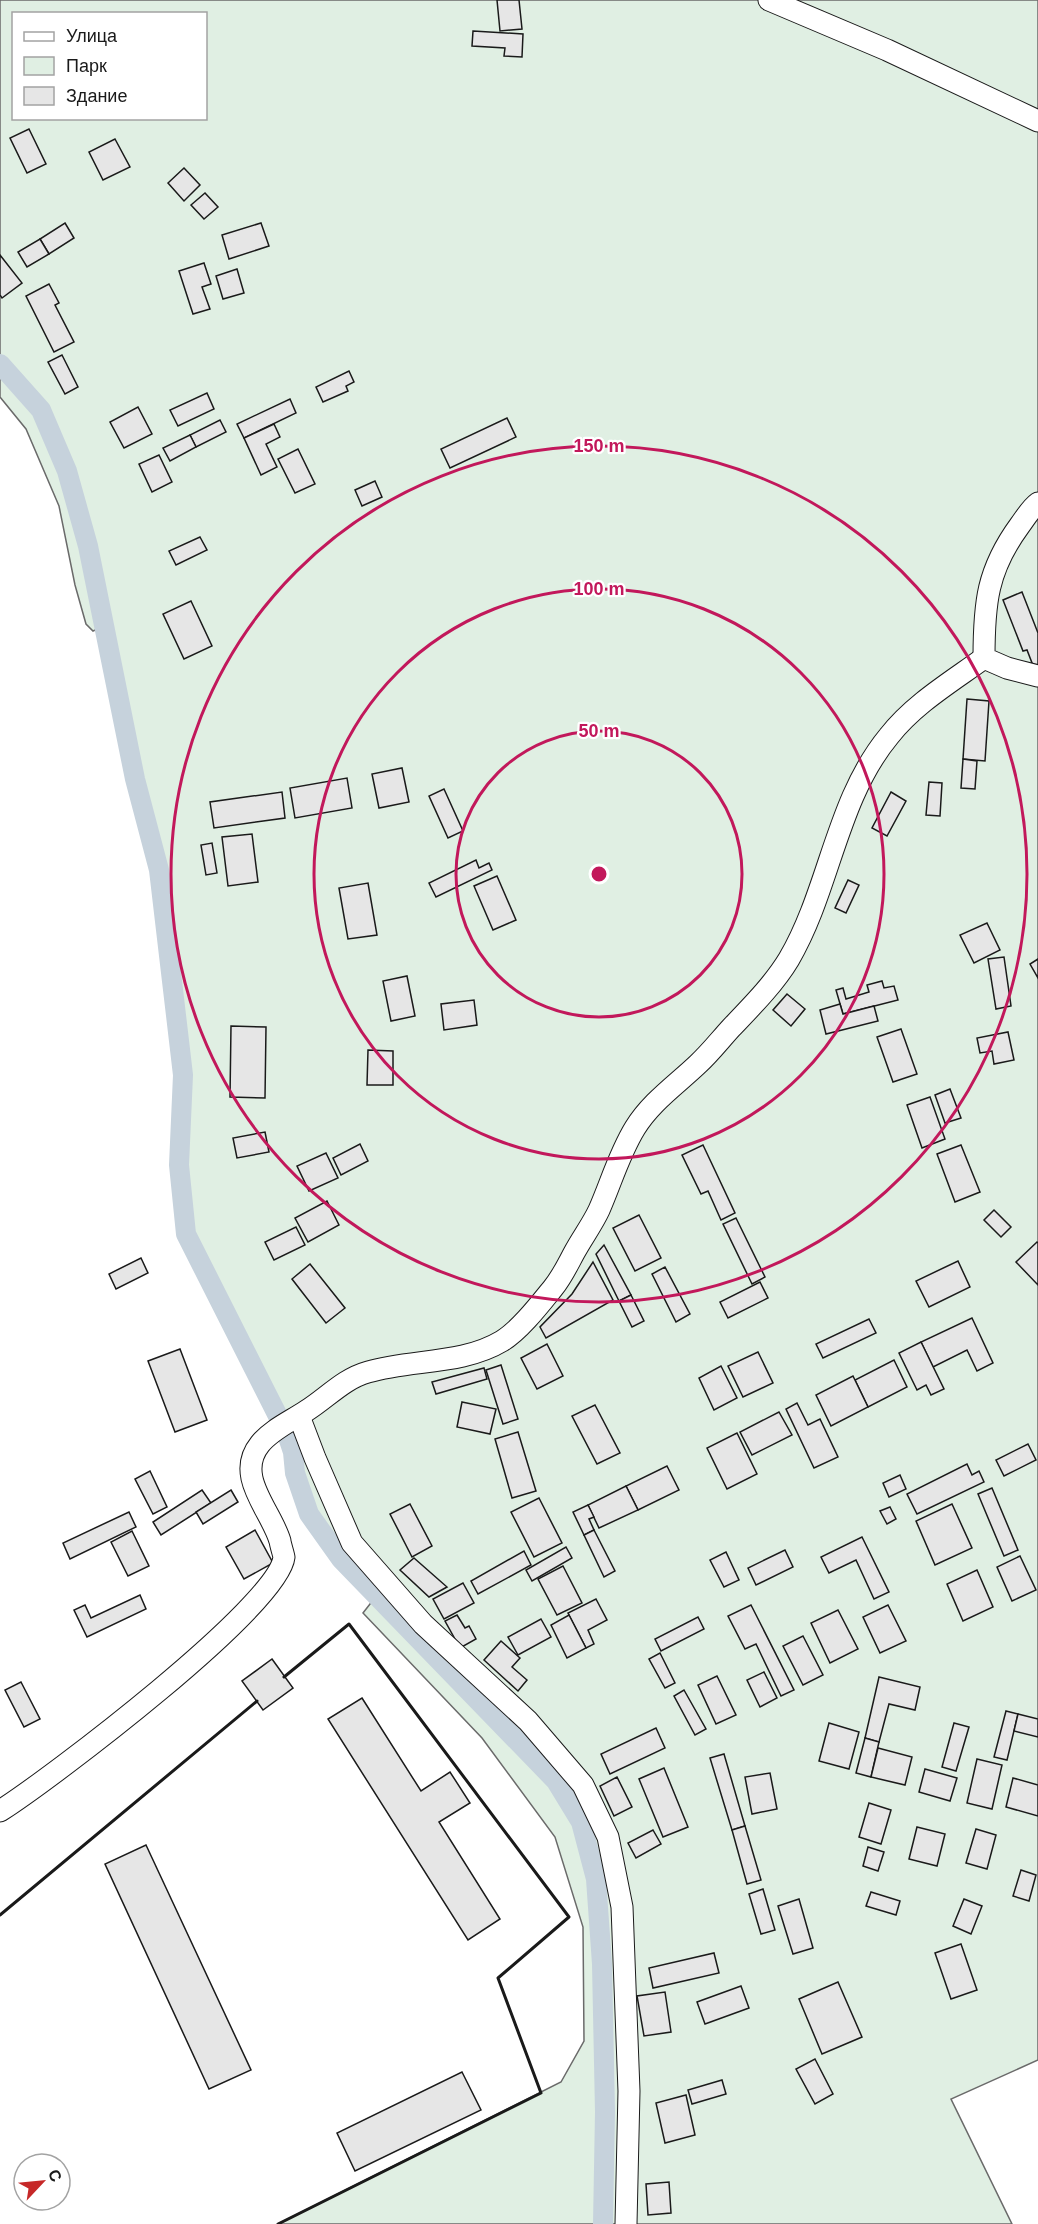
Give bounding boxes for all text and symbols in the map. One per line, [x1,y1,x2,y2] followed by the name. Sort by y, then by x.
[12,12,207,120] legend
[66,26,118,46] text: Улица
[66,56,107,76] text: Парк
[66,86,127,106] text: Здание
[573,436,625,456] text: 150 m
[573,579,625,599] text: 100 m
[578,721,620,741] text: 50 m
[589,864,609,884] centre of rings
[12,2152,72,2212] north arrow
[45,2167,65,2185] text: С

